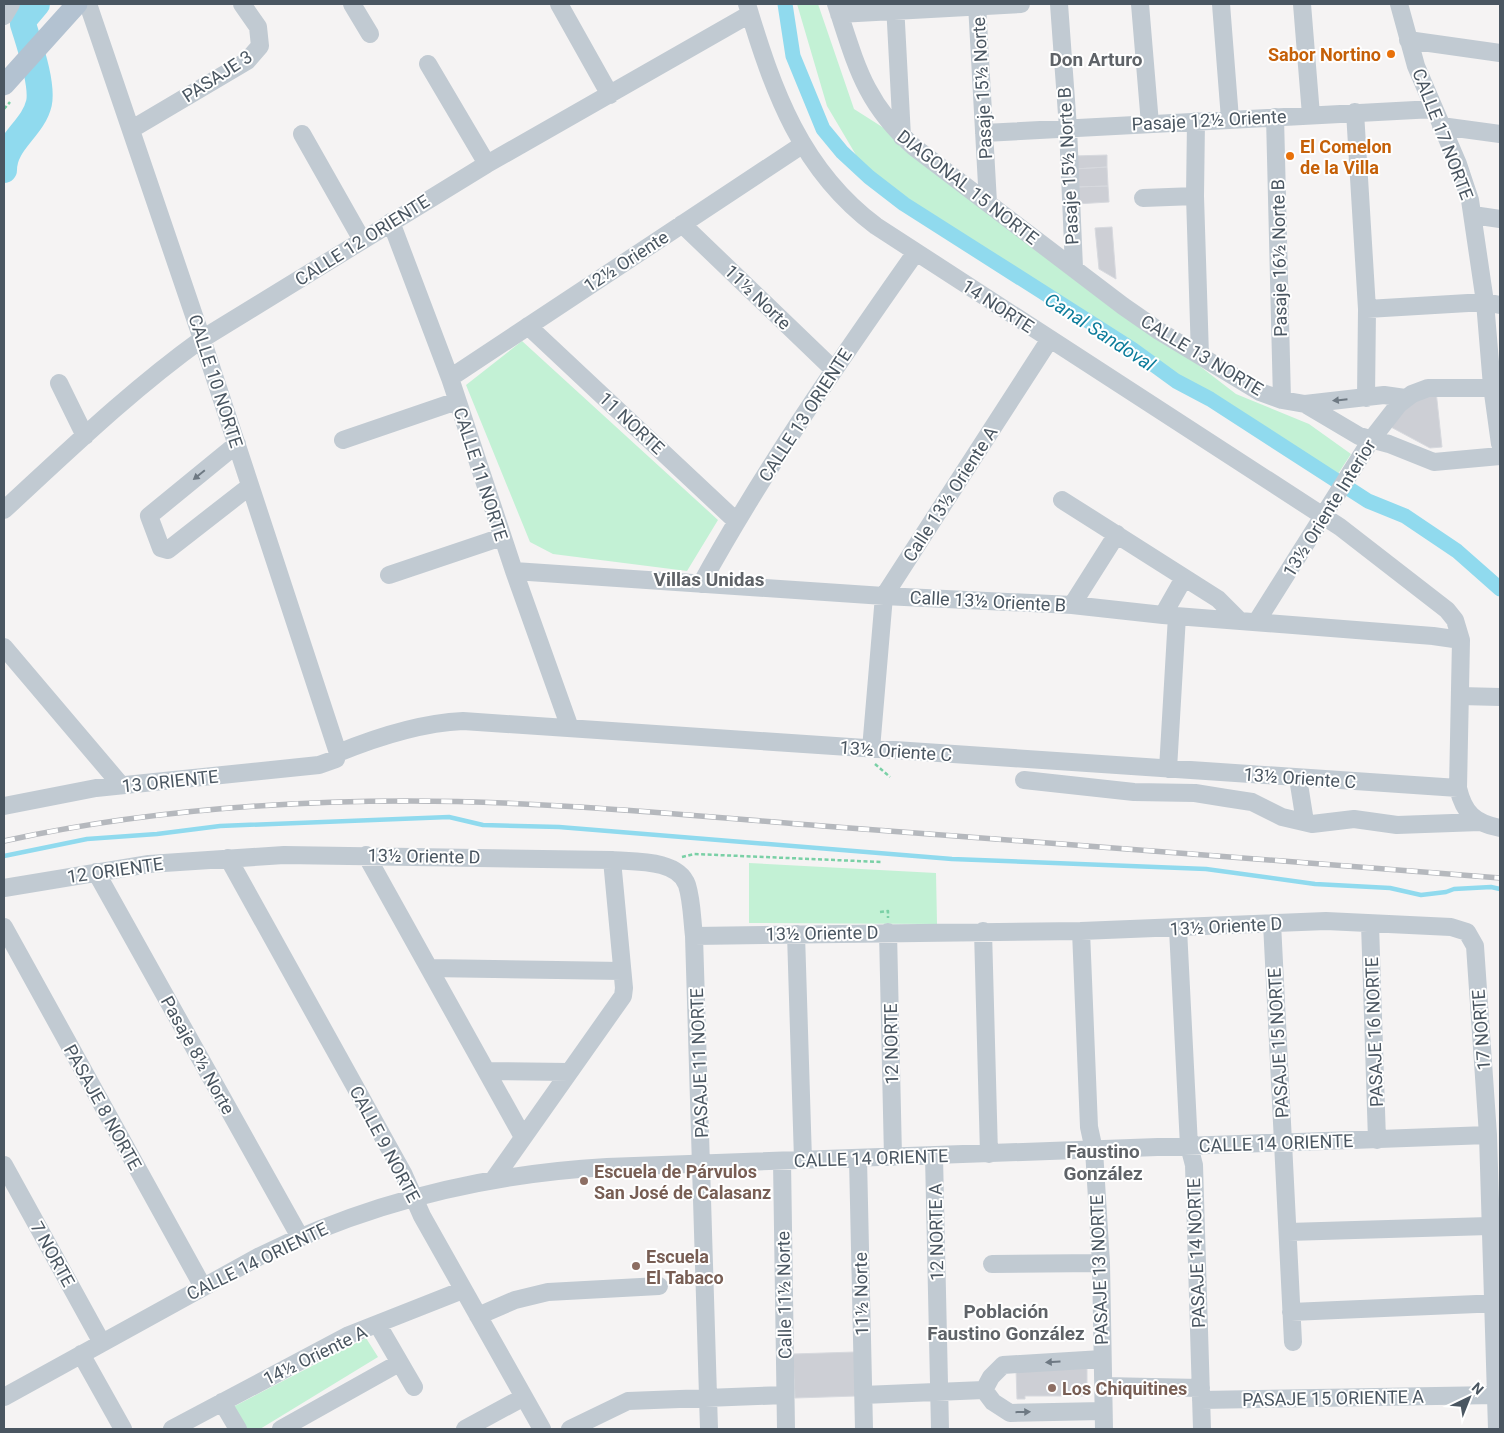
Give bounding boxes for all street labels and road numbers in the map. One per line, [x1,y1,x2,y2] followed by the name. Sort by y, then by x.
[968,16,996,160] street label: Pasaje 15½ Norte
[178,46,256,106] street label: PASAJE 3
[1408,65,1478,203] street label: CALLE 17 NORTE
[1053,87,1083,245] street label: Pasaje 15½ Norte B
[1131,105,1287,135] street label: Pasaje 12½ Oriente
[893,125,1043,249] street label: DIAGONAL 15 NORTE
[1267,179,1291,337] street label: Pasaje 16½ Norte B
[291,190,433,290] street label: CALLE 12 ORIENTE
[580,226,672,296] street label: 12½ Oriente
[721,260,795,334] street label: 11½ Norte
[958,275,1038,337] street label: 14 NORTE
[1137,310,1267,400] street label: CALLE 13 NORTE
[185,312,247,450] street label: CALLE 10 NORTE
[754,345,856,485] street label: CALLE 13 ORIENTE
[595,388,669,458] street label: 11 NORTE
[450,405,512,543] street label: CALLE 11 NORTE
[898,422,1002,566] street label: Calle 13½ Oriente A
[1278,435,1380,581] street label: 13½ Oriente Interior
[909,586,1067,616] street label: Calle 13½ Oriente B
[839,737,953,765] street label: 13½ Oriente C
[1243,764,1357,792] street label: 13½ Oriente C
[121,765,219,797] street label: 13 ORIENTE
[367,845,481,867] street label: 13½ Oriente D
[66,853,164,887] street label: 12 ORIENTE
[1169,913,1283,939] street label: 13½ Oriente D
[765,922,879,944] street label: 13½ Oriente D
[1361,957,1387,1107] street label: PASAJE 16 NORTE
[1264,967,1292,1119] street label: PASAJE 15 NORTE
[686,988,712,1138] street label: PASAJE 11 NORTE
[1468,989,1494,1071] street label: 17 NORTE
[157,992,239,1118] street label: Pasaje 8½ Norte
[880,1003,902,1085] street label: 12 NORTE
[60,1041,146,1173] street label: PASAJE 8 NORTE
[346,1082,424,1206] street label: CALLE 9 NORTE
[1198,1130,1354,1156] street label: CALLE 14 ORIENTE
[793,1145,949,1171] street label: CALLE 14 ORIENTE
[1183,1178,1209,1328] street label: PASAJE 14 NORTE
[925,1183,947,1281] street label: 12 NORTE A
[1086,1195,1112,1345] street label: PASAJE 13 NORTE
[27,1218,79,1290] street label: 7 NORTE
[183,1218,331,1304] street label: CALLE 14 ORIENTE
[772,1231,796,1359] street label: Calle 11½ Norte
[850,1252,872,1336] street label: 11½ Norte
[260,1321,370,1389] street label: 14½ Oriente A
[1242,1386,1424,1410] street label: PASAJE 15 ORIENTE A

